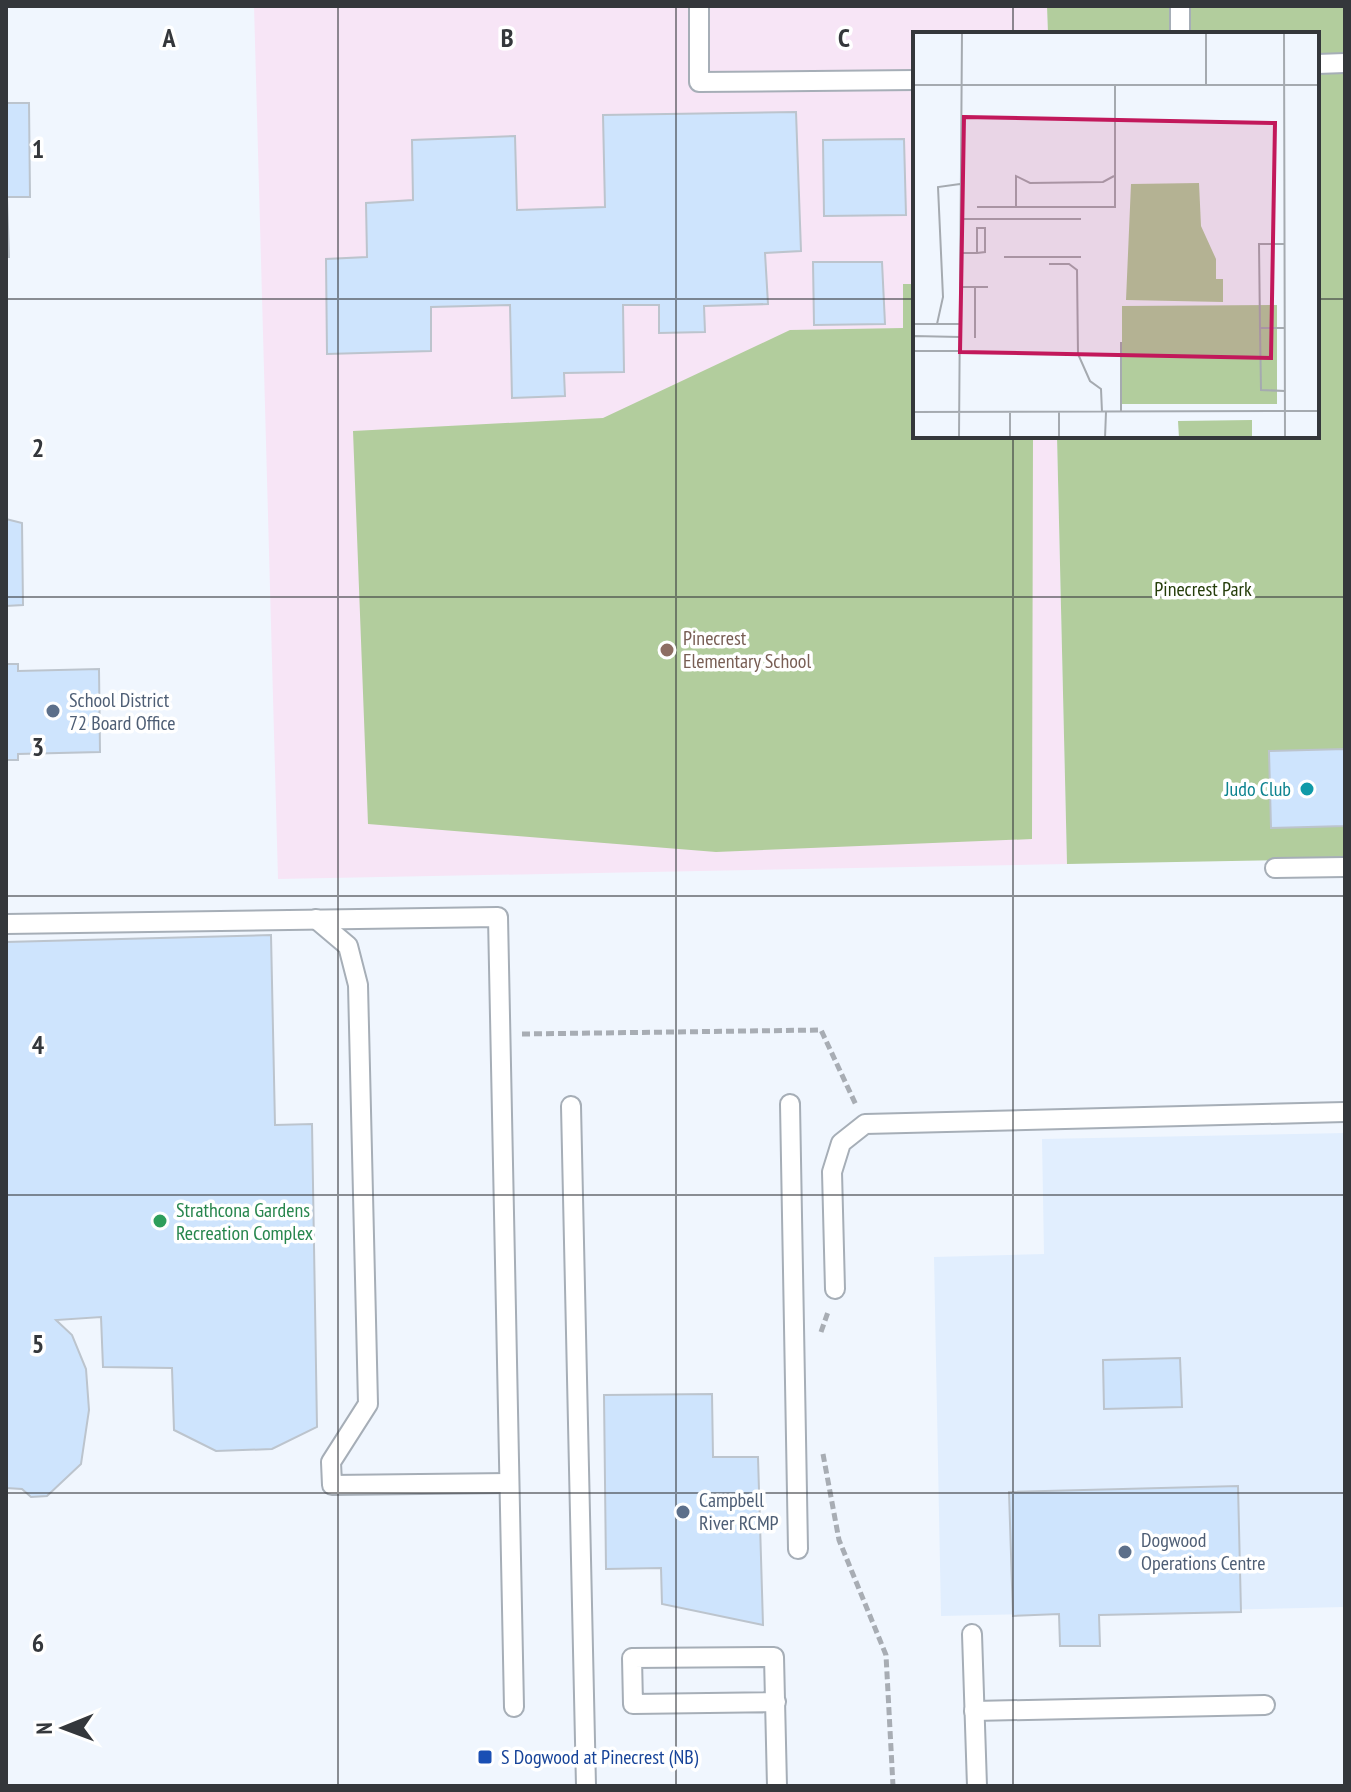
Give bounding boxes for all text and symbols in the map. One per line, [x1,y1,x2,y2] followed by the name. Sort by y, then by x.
[161,21,176,54] text: A
[501,21,514,54] text: B
[838,21,850,54] text: C
[913,32,1319,438] inset map
[32,132,44,165] text: 1
[32,431,44,464] text: 2
[1154,576,1252,602] park label: Pinecrest Park
[683,625,811,674] place label: Pinecrest Elementary School
[658,641,676,659] marker: Pinecrest Elementary School
[69,687,176,736] place label: School District 72 Board Office
[44,702,62,720] marker: School District 72 Board Office
[32,730,44,763] text: 3
[1224,776,1291,802] place label: Judo Club
[1298,780,1316,798] marker: Judo Club
[32,1028,45,1061] text: 4
[176,1197,313,1246] place label: Strathcona Gardens Recreation Complex
[151,1212,169,1230] marker: Strathcona Gardens Recreation Complex
[32,1327,44,1360] text: 5
[699,1487,779,1536] place label: Campbell River RCMP
[674,1503,692,1521] marker: Campbell River RCMP
[1141,1527,1266,1576] place label: Dogwood Operations Centre
[1116,1543,1134,1561] marker: Dogwood Operations Centre
[32,1626,44,1659] text: 6
[24,1688,104,1768] north arrow
[30,1722,58,1735] text: N
[501,1744,699,1770] place label: S Dogwood at Pinecrest (NB)
[476,1748,494,1766] marker: S Dogwood at Pinecrest (NB)

